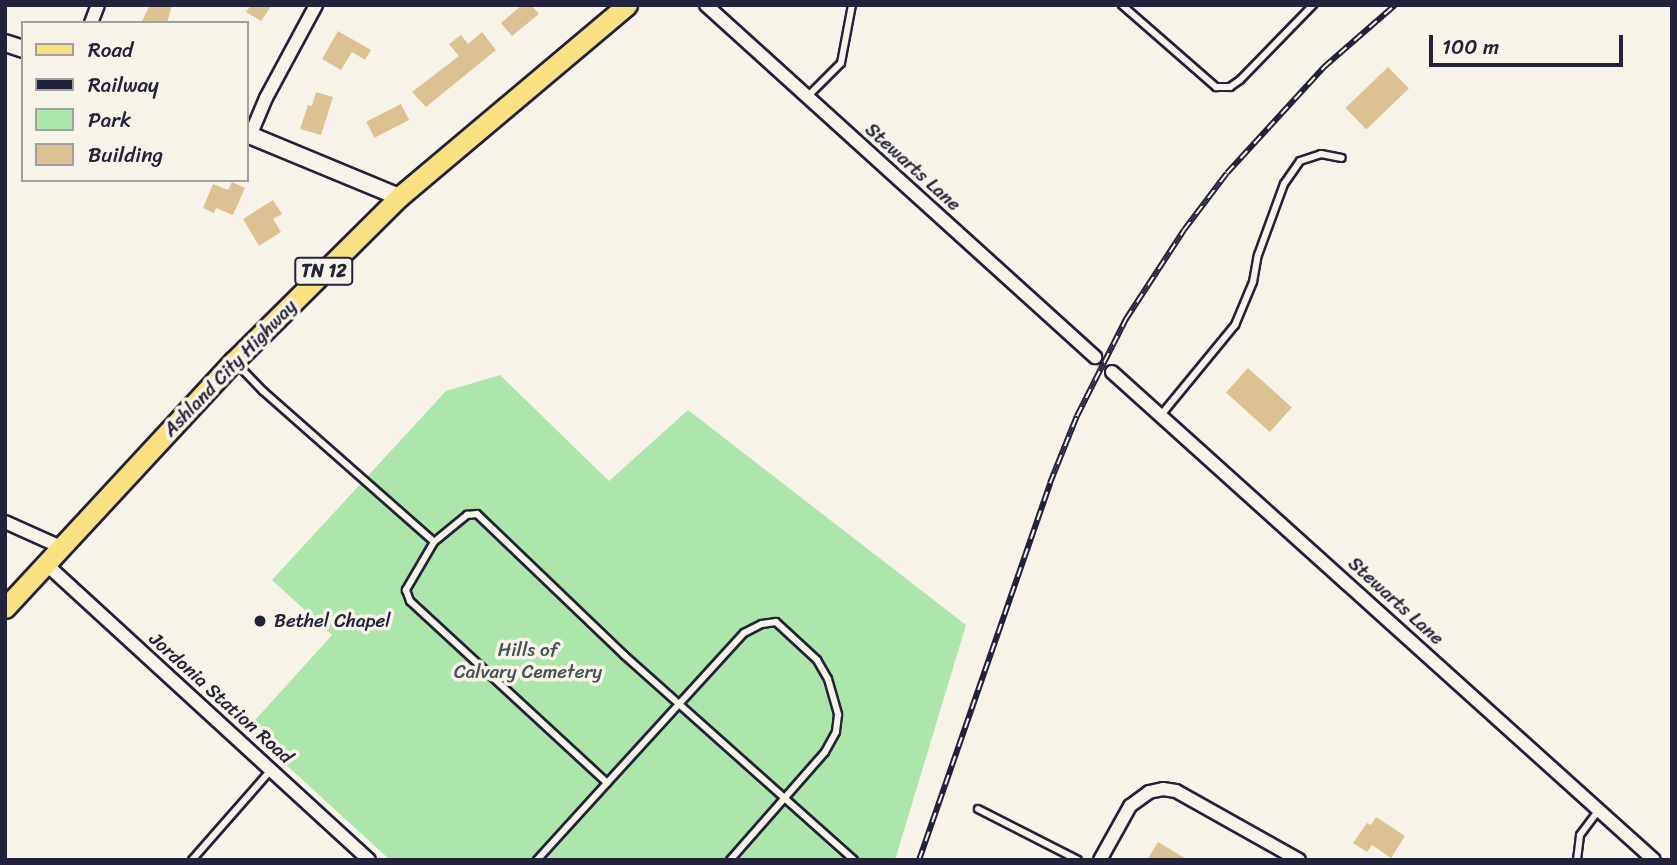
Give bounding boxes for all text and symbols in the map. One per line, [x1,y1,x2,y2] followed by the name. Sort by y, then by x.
[21,21,248,182] legend
[1432,21,1626,65] scale bar
[1442,28,1499,66] text: 100 m
[88,31,133,69] text: Road
[88,66,159,104] text: Railway
[88,101,131,139] text: Park
[860,118,966,216] street label: Stewarts Lane
[88,136,163,174] text: Building
[294,256,354,286] road number: TN 12
[158,295,302,441] street label: Ashland City Highway
[1343,552,1449,650] street label: Stewarts Lane
[274,610,391,632] place label: Bethel Chapel
[252,613,268,629] marker: Bethel Chapel
[145,628,297,768] street label: Jordonia Station Road
[454,639,602,683] park label: Hills of Calvary Cemetery

